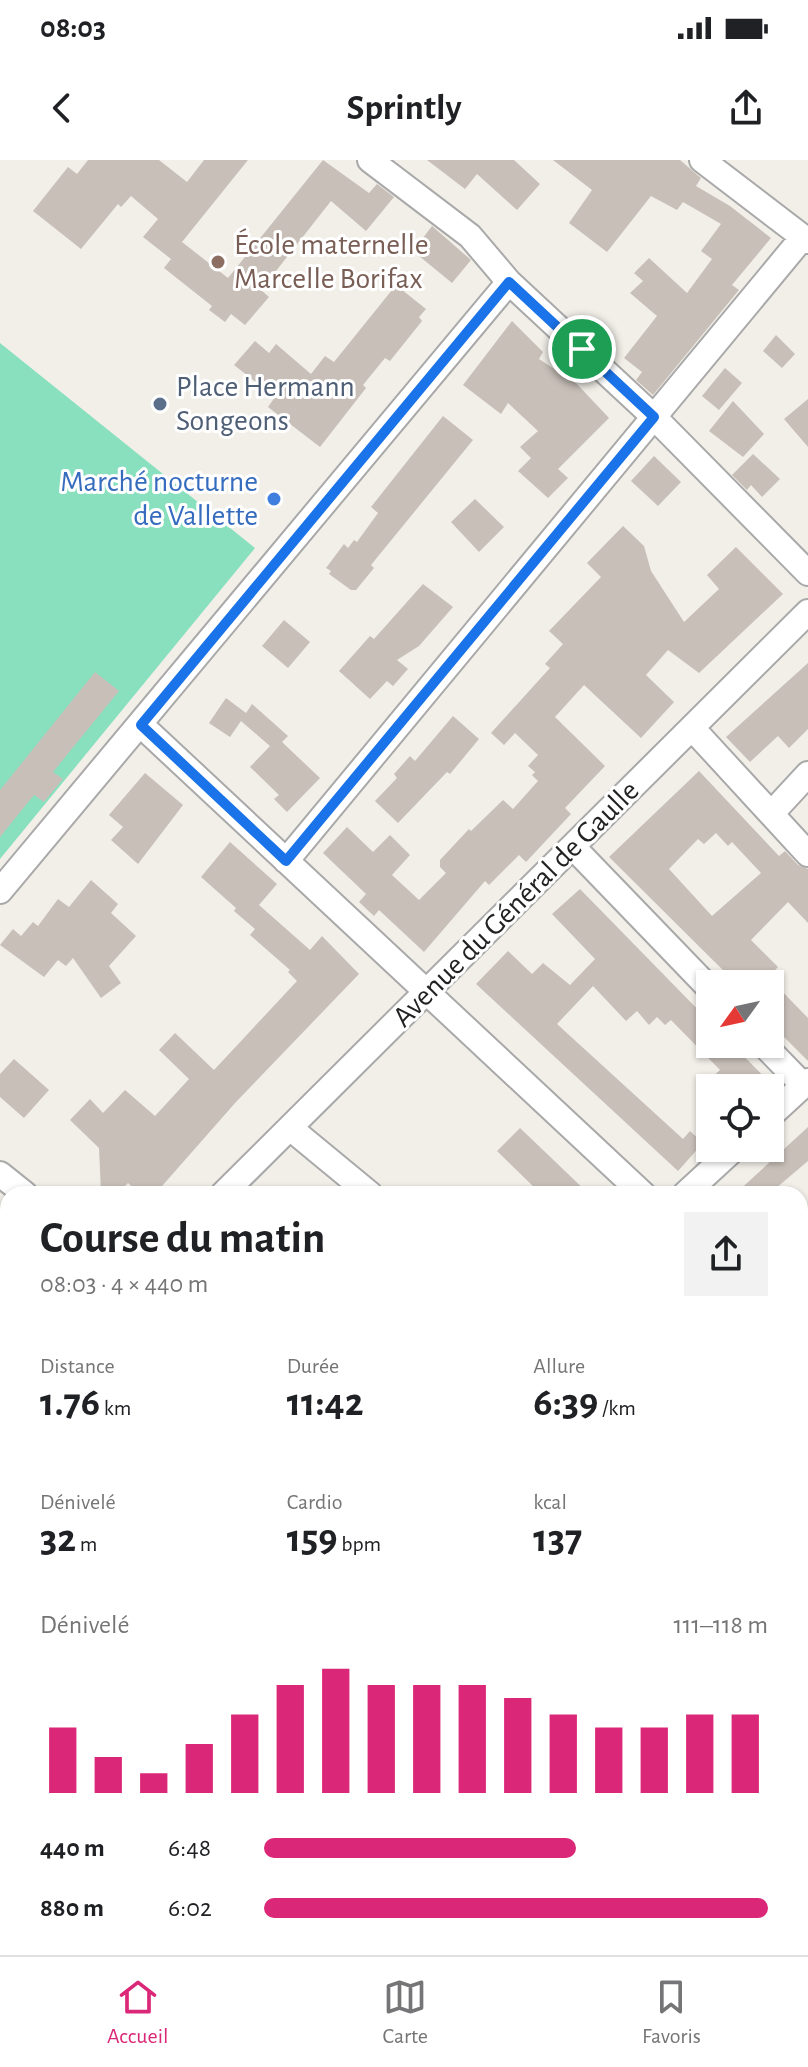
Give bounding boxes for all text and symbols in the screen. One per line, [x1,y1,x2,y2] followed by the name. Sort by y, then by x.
[40,13,106,43] text: 08:03
[40,86,84,130] icon: back
[724,86,768,130] icon: share
[346,90,462,126] text: Sprintly
[234,228,429,294] place label: École maternelle Marcelle Borifax
[209,253,227,271] marker: École maternelle Marcelle Borifax
[548,315,616,383] pin
[560,327,604,371] icon: arrive
[176,372,355,436] place label: Place Hermann Songeons
[151,395,169,413] marker: Place Hermann Songeons
[60,467,258,531] place label: Marché nocturne de Vallette
[265,490,283,508] marker: Marché nocturne de Vallette
[387,775,645,1033] street label: Avenue du Général de Gaulle
[696,970,784,1058] north arrow
[696,970,784,1162] map controls
[696,1074,784,1162] button: locate
[684,1212,768,1296] button: share
[40,1217,325,1261] text: Course du matin
[40,1271,208,1297] text: 08:03 · 4 × 440 m
[40,1355,115,1377] text: Distance
[287,1355,339,1377] text: Durée
[533,1355,585,1377] text: Allure
[40,1383,100,1423] text: 1.76
[287,1383,364,1423] text: 11:42
[533,1383,598,1423] text: 6:39
[100,1397,131,1419] text: km
[598,1397,636,1419] text: /km
[40,1491,116,1513] text: Dénivelé
[287,1491,343,1513] text: Cardio
[533,1491,567,1513] text: kcal
[40,1519,76,1559] text: 32
[287,1519,338,1559] text: 159
[533,1519,582,1559] text: 137
[76,1533,97,1555] text: m
[338,1533,381,1555] text: bpm
[40,1612,130,1638] text: Dénivelé
[673,1612,768,1638] text: 111–118 m
[40,1835,105,1861] text: 440 m
[168,1835,211,1861] text: 6:48
[40,1895,104,1921] text: 880 m
[168,1895,212,1921] text: 6:02
[107,1975,168,2049] tab: Accueil
[383,1975,428,2049] tab: Carte
[642,1975,701,2049] tab: Favoris

